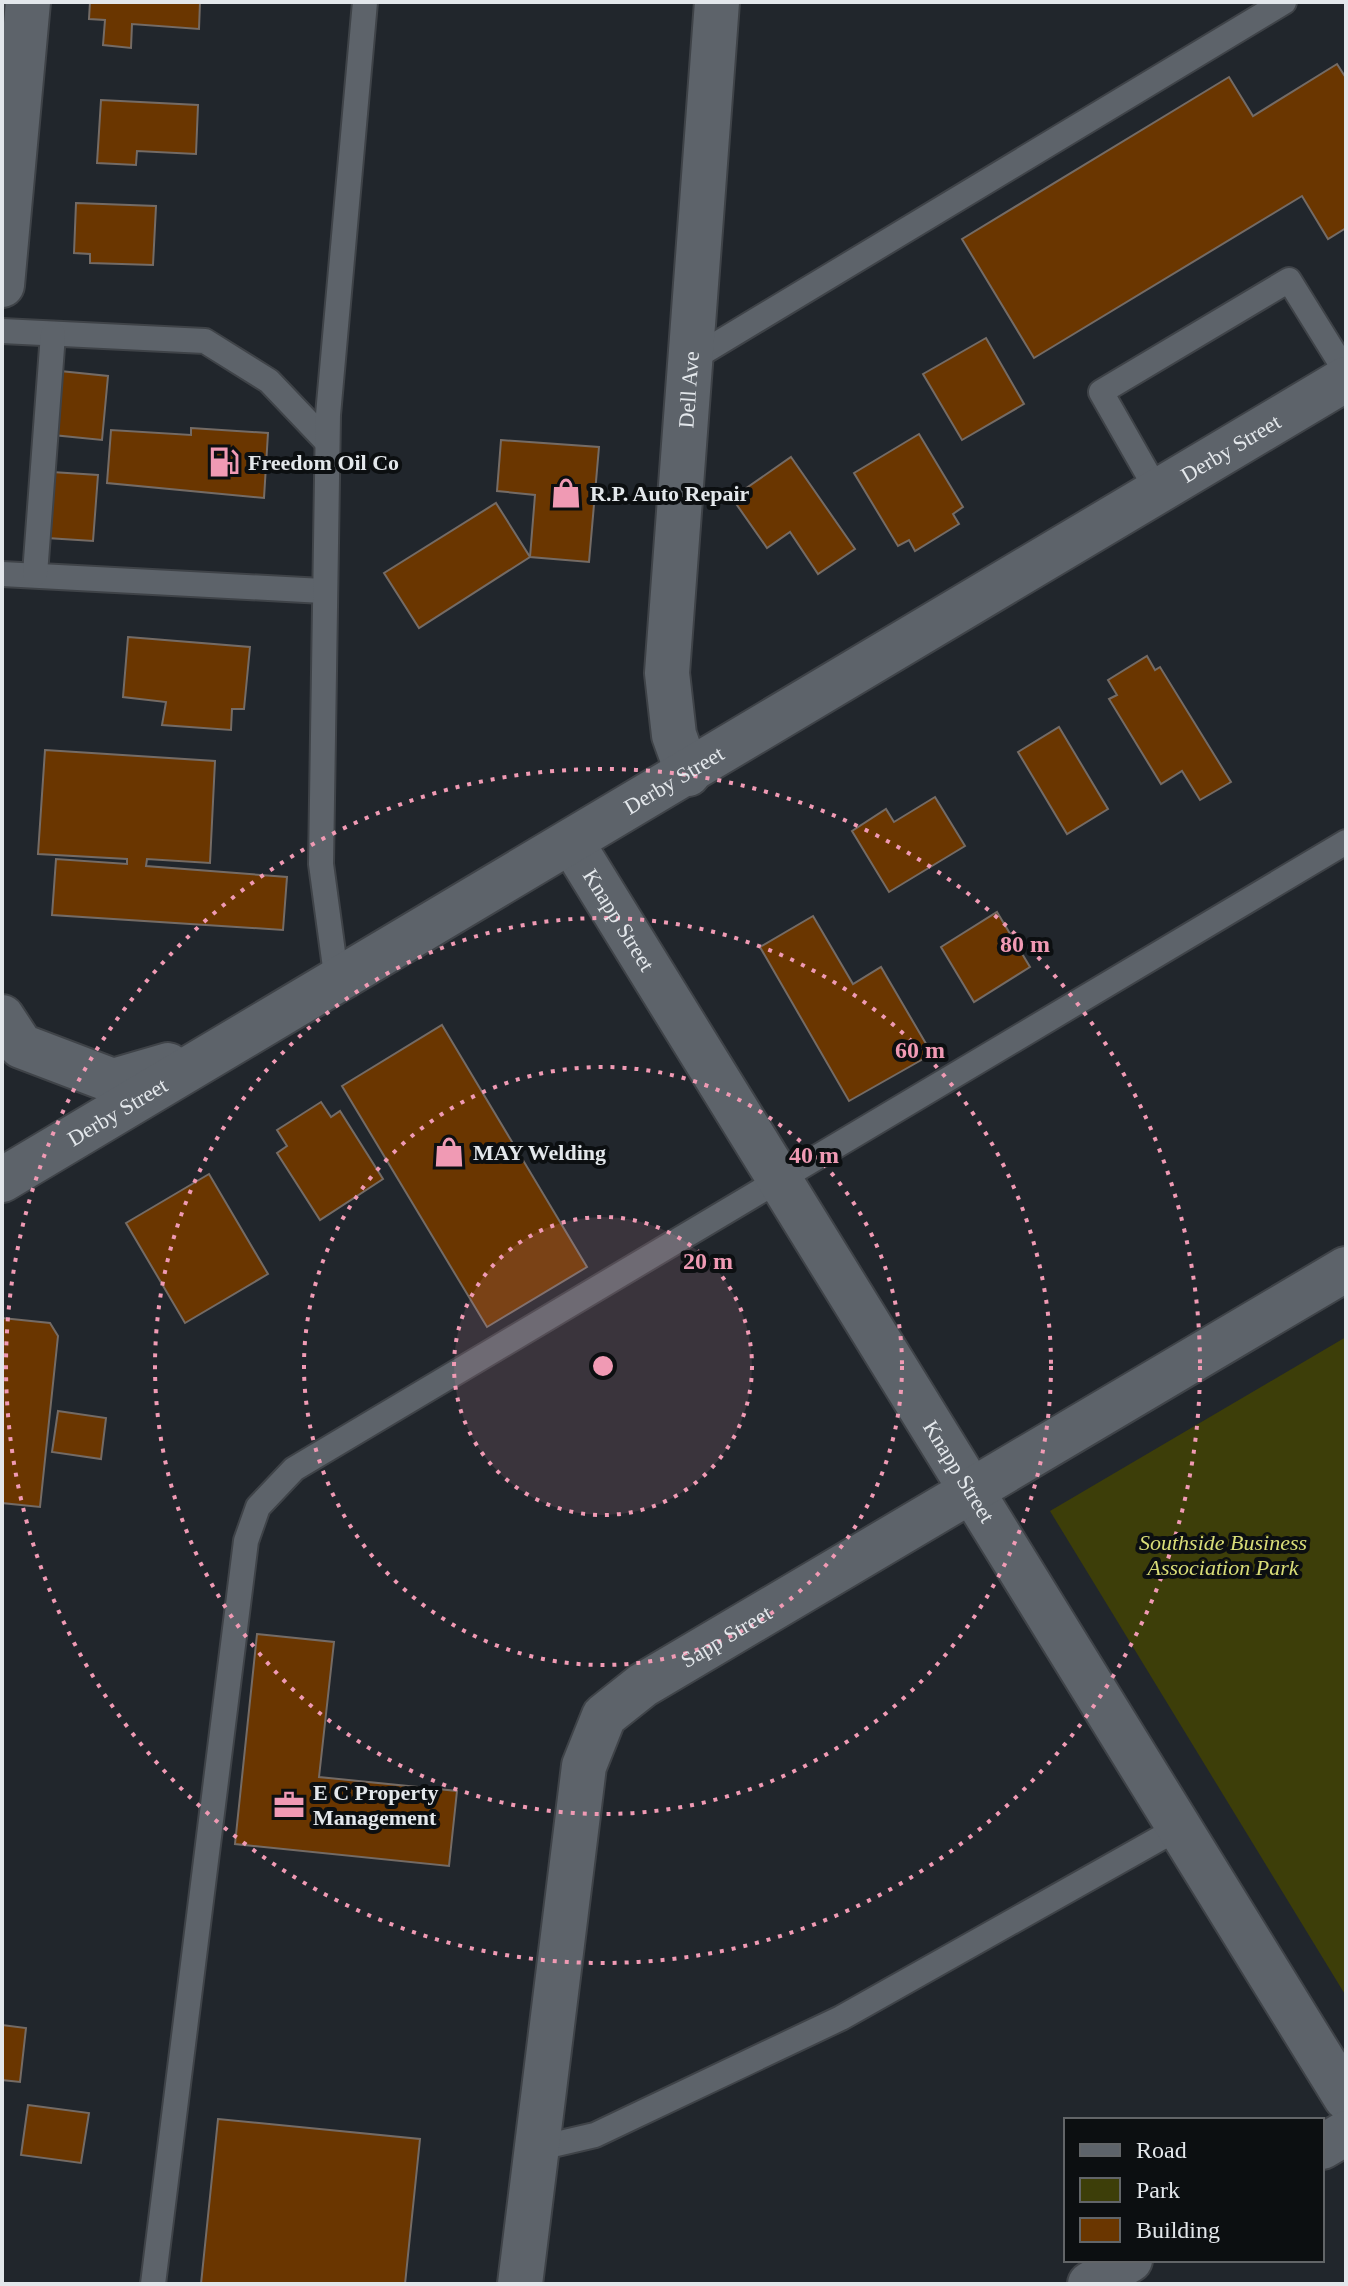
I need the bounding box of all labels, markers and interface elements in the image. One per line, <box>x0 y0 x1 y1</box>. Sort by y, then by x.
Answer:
street label: Dell Ave <box>673 350 703 429</box>
street label: Derby Street <box>1176 409 1285 487</box>
fuel station icon: Freedom Oil Co <box>207 445 241 479</box>
place label: Freedom Oil Co <box>248 450 399 475</box>
shop icon: R.P. Auto Repair <box>549 476 583 510</box>
place label: R.P. Auto Repair <box>590 481 750 506</box>
street label: Derby Street <box>619 740 728 819</box>
street label: Knapp Street <box>578 864 660 975</box>
text: 80 m <box>1000 931 1050 957</box>
text: 60 m <box>895 1037 945 1063</box>
street label: Derby Street <box>63 1072 172 1151</box>
shop icon: MAY Welding <box>432 1135 466 1169</box>
place label: MAY Welding <box>473 1140 606 1165</box>
text: 40 m <box>789 1142 839 1168</box>
text: 20 m <box>683 1248 733 1274</box>
centre of rings <box>589 1352 617 1380</box>
street label: Knapp Street <box>918 1415 1000 1527</box>
park label: Southside Business Association Park <box>1139 1530 1307 1580</box>
street label: Sapp Street <box>676 1599 776 1672</box>
place label: E C Property Management <box>313 1780 438 1830</box>
office icon: E C Property Management <box>272 1788 306 1822</box>
legend <box>1064 2118 1324 2262</box>
text: Road <box>1136 2137 1187 2163</box>
text: Park <box>1136 2177 1180 2203</box>
text: Building <box>1136 2217 1220 2243</box>

